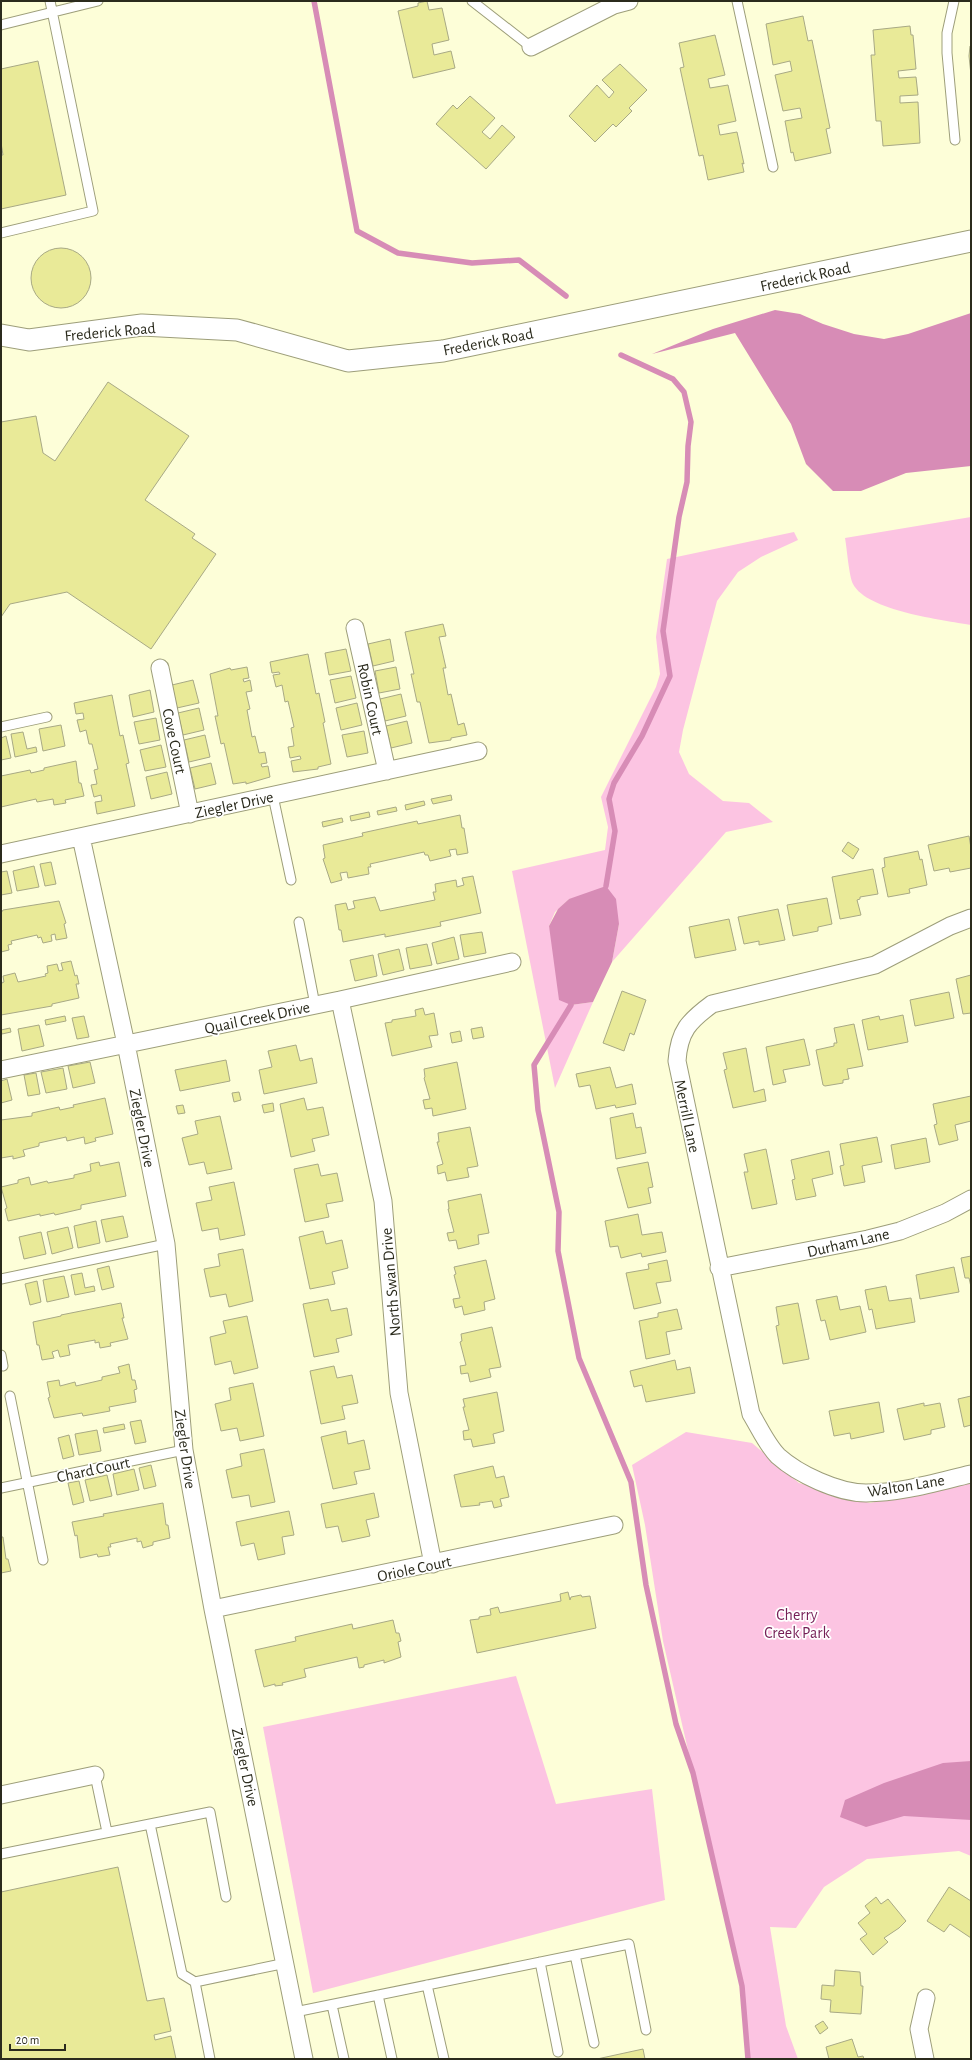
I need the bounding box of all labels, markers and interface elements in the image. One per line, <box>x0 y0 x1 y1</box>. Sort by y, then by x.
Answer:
street label: Frederick Road <box>759 260 852 294</box>
street label: Frederick Road <box>64 320 156 344</box>
street label: Frederick Road <box>442 325 535 359</box>
street label: Robin Court <box>355 662 385 737</box>
street label: Cove Court <box>159 707 189 775</box>
street label: Ziegler Drive <box>194 789 275 821</box>
street label: Quail Creek Drive <box>203 999 312 1038</box>
street label: Merrill Lane <box>672 1078 703 1154</box>
street label: Ziegler Drive <box>127 1088 157 1169</box>
street label: Durham Lane <box>805 1226 891 1260</box>
street label: North Swan Drive <box>378 1227 404 1337</box>
street label: Ziegler Drive <box>172 1409 198 1490</box>
street label: Chard Court <box>55 1454 131 1486</box>
street label: Walton Lane <box>867 1472 946 1500</box>
street label: Oriole Court <box>376 1553 453 1585</box>
park label: Cherry Creek Park <box>764 1607 830 1641</box>
street label: Ziegler Drive <box>229 1727 261 1808</box>
scale bar <box>10 2026 65 2052</box>
text: 20 m <box>16 2034 39 2046</box>

